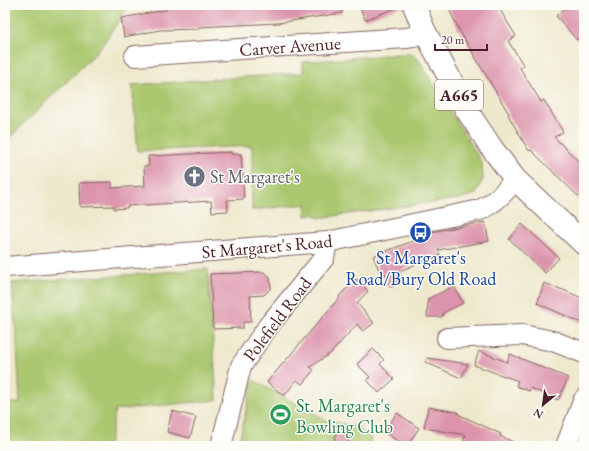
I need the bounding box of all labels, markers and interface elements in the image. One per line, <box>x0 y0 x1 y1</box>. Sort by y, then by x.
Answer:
scale bar <box>435 26 487 52</box>
street label: Carver Avenue <box>238 31 342 61</box>
text: 20 m <box>441 32 465 48</box>
road number: A665 <box>435 80 483 110</box>
church icon: St Margaret's <box>181 163 207 189</box>
place label: St Margaret's <box>210 165 300 188</box>
bus stop icon: St Margaret's Road/Bury Old Road <box>408 219 434 245</box>
street label: St Margaret's Road <box>201 229 334 263</box>
place label: St Margaret's Road/Bury Old Road <box>346 246 497 290</box>
street label: Polefield Road <box>238 271 317 366</box>
north arrow <box>523 385 563 425</box>
place label: St. Margaret's Bowling Club <box>296 394 393 438</box>
sports icon: St. Margaret's Bowling Club <box>268 402 294 428</box>
text: N <box>531 405 545 422</box>

